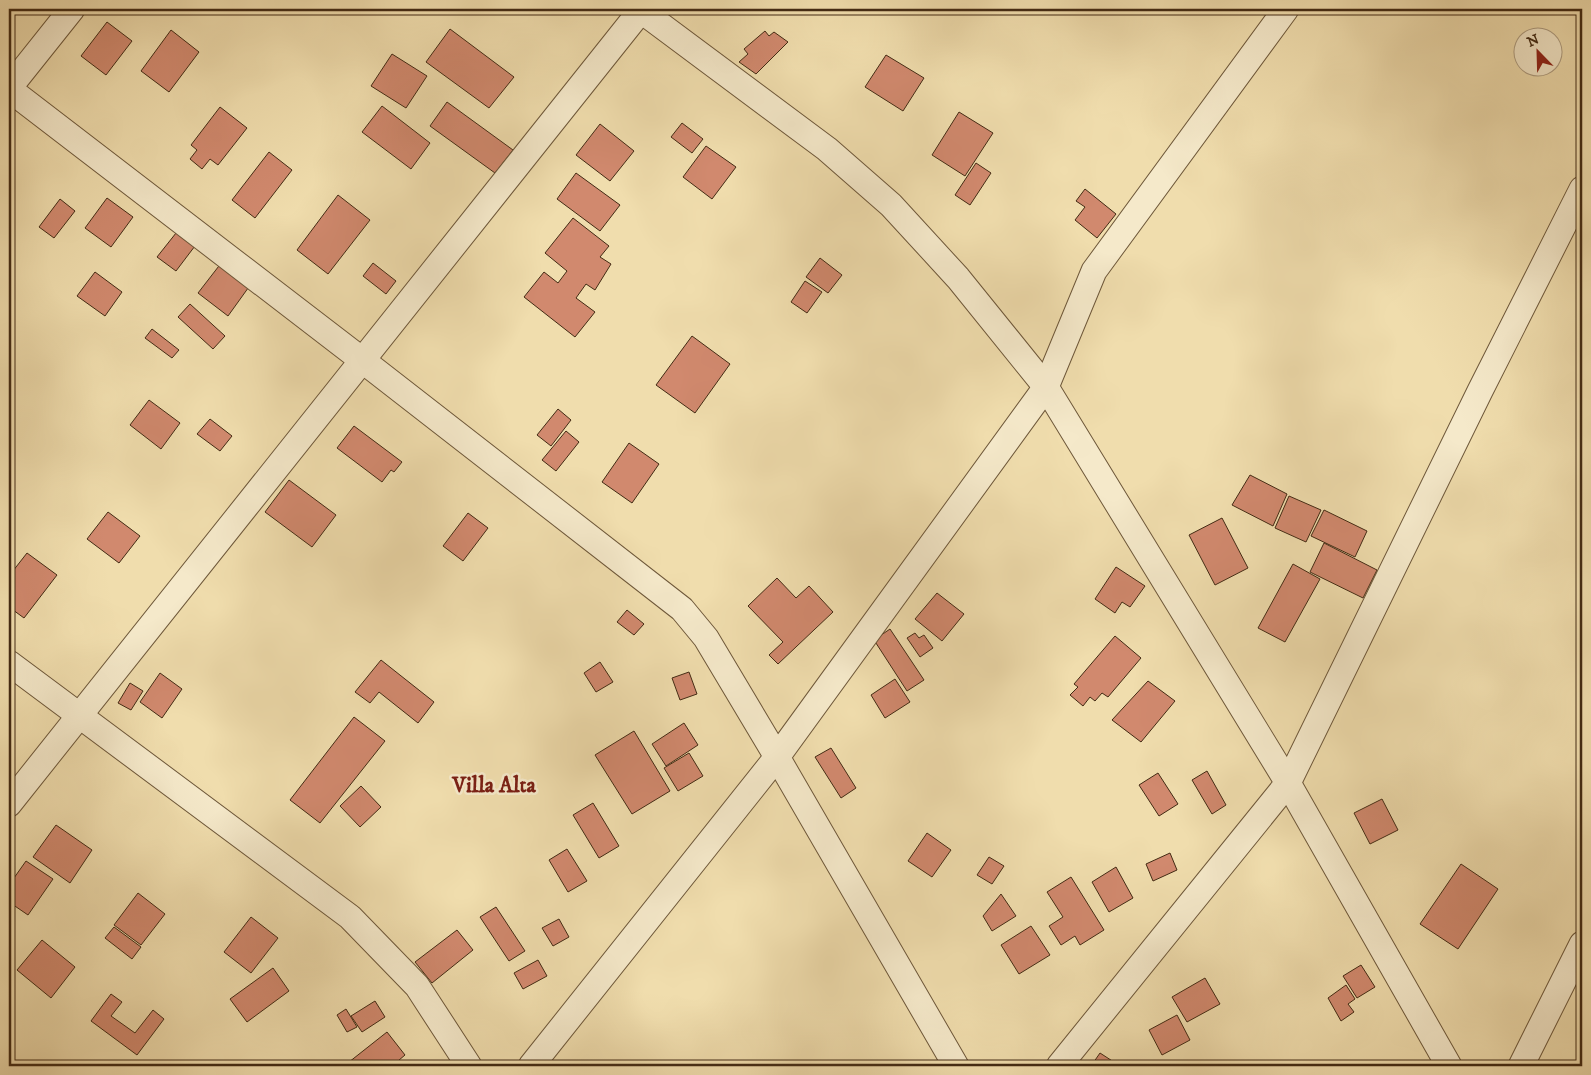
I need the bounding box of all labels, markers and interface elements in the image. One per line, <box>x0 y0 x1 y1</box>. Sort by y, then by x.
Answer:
north arrow <box>1514 28 1564 78</box>
text: N <box>1525 30 1543 51</box>
district label: Villa Alta <box>451 772 536 799</box>

